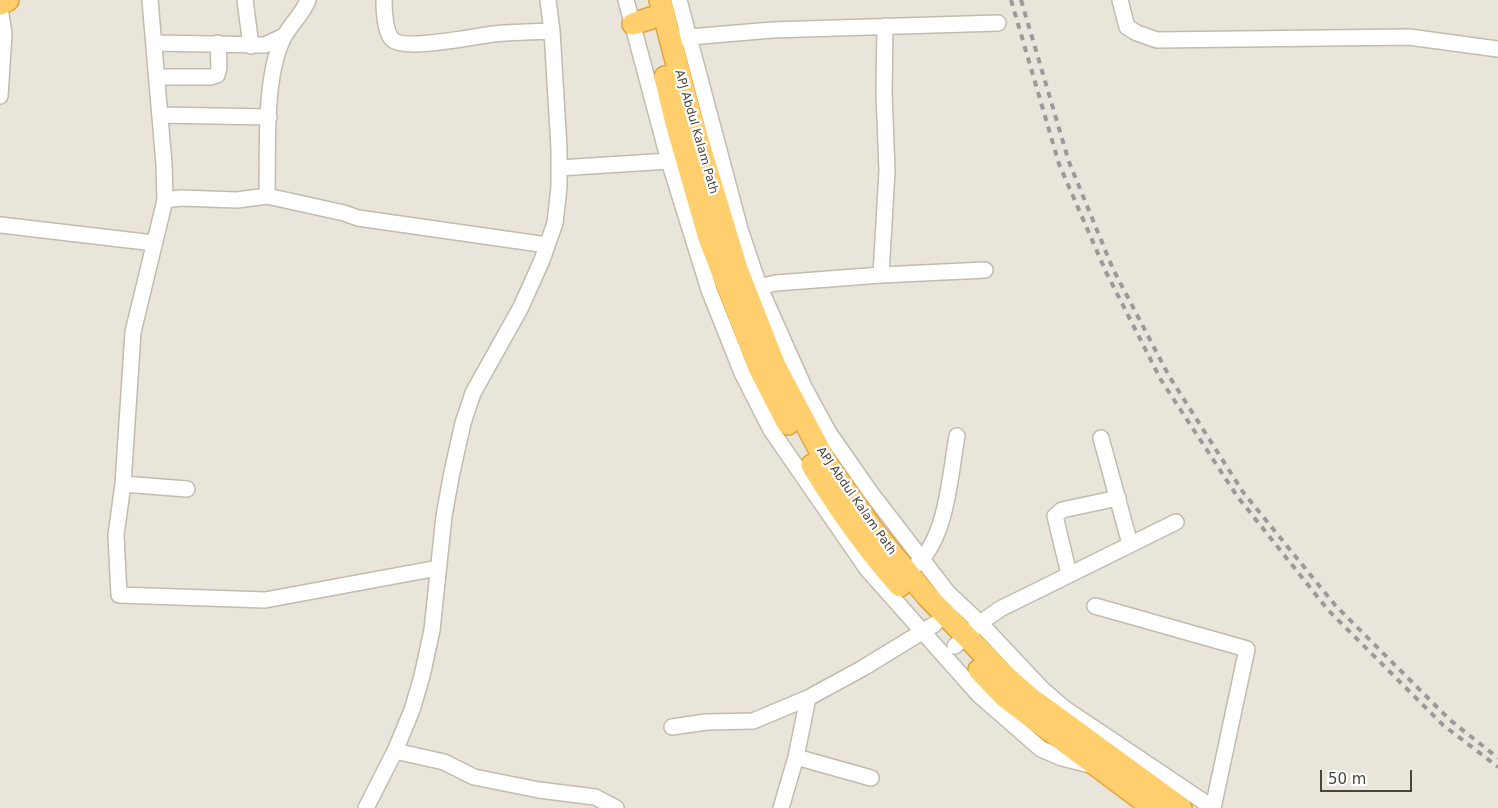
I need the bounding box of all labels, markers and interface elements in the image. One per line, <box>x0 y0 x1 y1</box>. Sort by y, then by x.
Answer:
street label: APJ Abdul Kalam Path <box>671 68 721 196</box>
street label: APJ Abdul Kalam Path <box>813 444 899 558</box>
scale bar <box>1323 760 1416 792</box>
text: 50 m <box>1328 770 1366 788</box>

